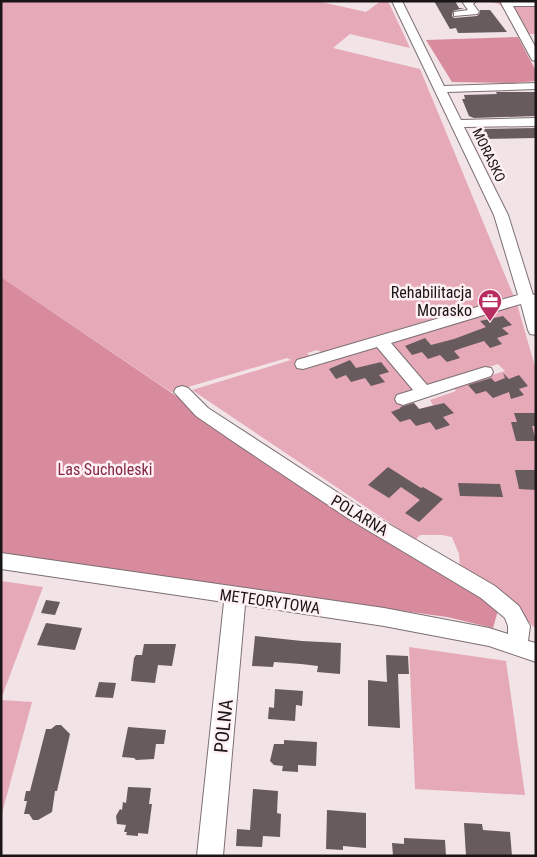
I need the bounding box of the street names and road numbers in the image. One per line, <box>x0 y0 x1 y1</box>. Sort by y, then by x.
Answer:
street label: MORASKO <box>469 126 509 184</box>
street label: POLARNA <box>328 491 392 540</box>
street label: METEORYTOWA <box>218 585 322 618</box>
street label: POLNA <box>209 698 238 754</box>

